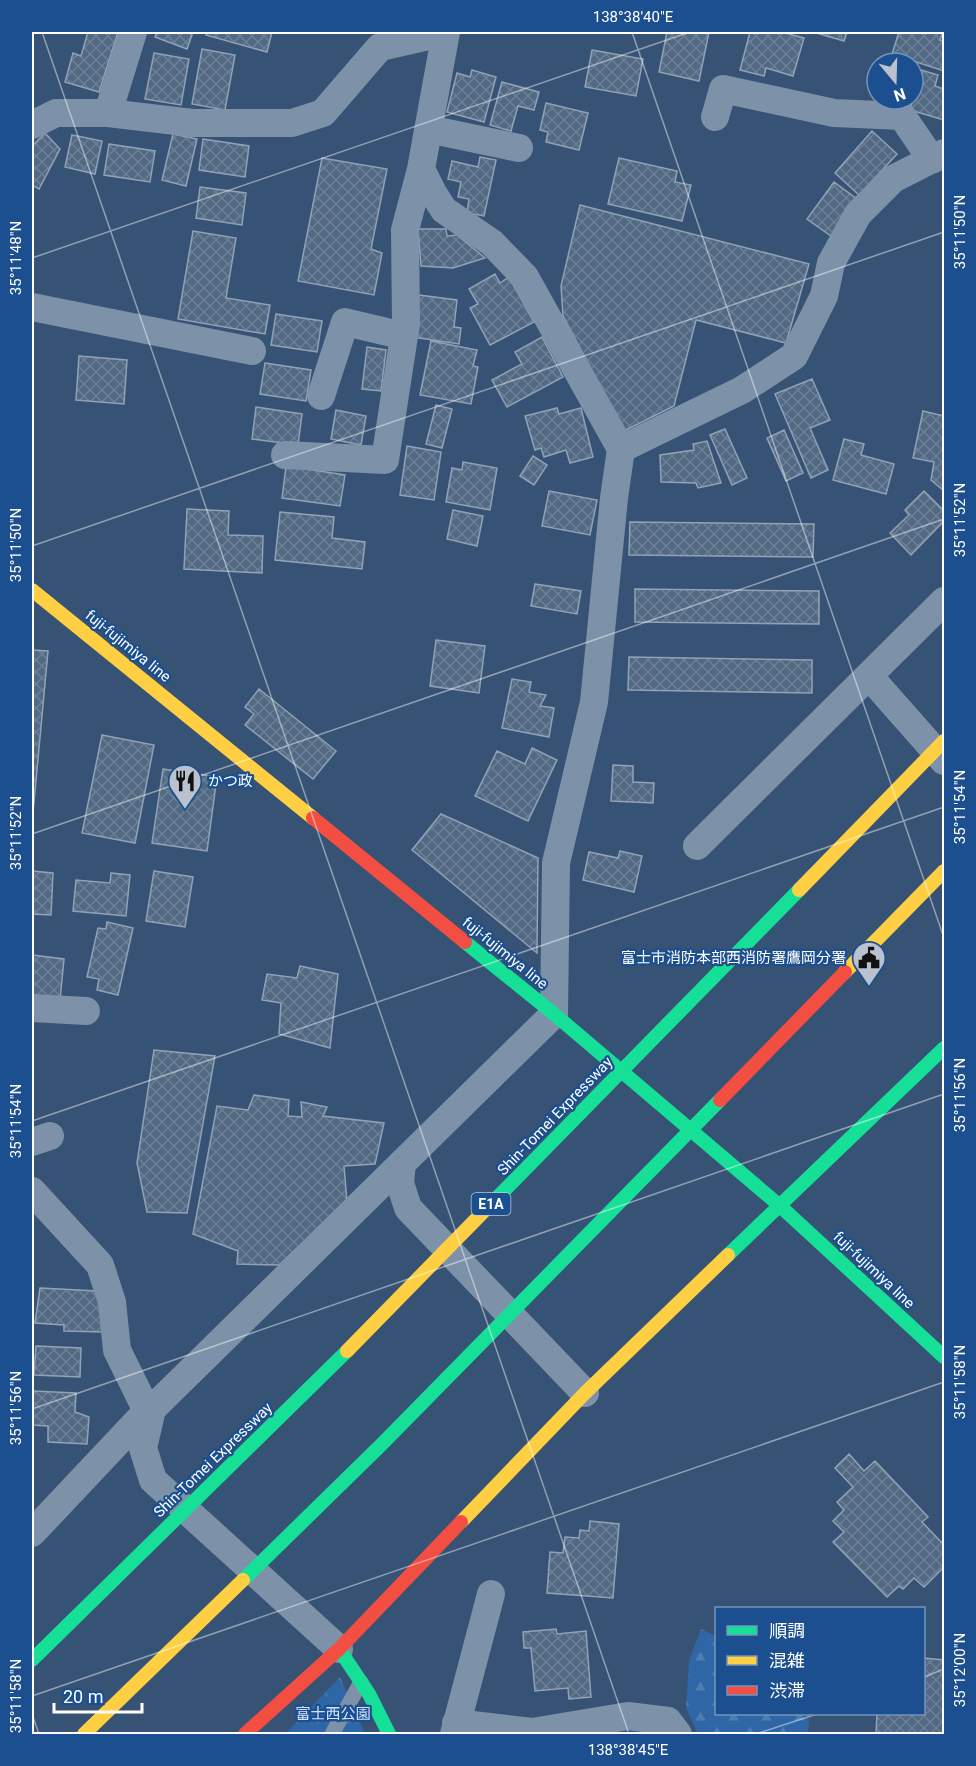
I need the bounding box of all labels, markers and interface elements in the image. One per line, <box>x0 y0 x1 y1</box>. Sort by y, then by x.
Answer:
text: 138°38'40"E <box>593 8 674 26</box>
north arrow <box>865 51 925 111</box>
text: N <box>891 84 908 106</box>
text: 35°11'50"N <box>951 195 969 269</box>
text: 35°11'48"N <box>7 221 25 295</box>
text: 35°11'52"N <box>951 483 969 557</box>
text: 35°11'50"N <box>7 508 25 582</box>
street label: fuji-fujimiya line <box>82 606 174 686</box>
restaurant icon: かつ政 <box>167 763 203 810</box>
text: 35°11'54"N <box>951 770 969 844</box>
place label: かつ政 <box>208 772 253 790</box>
text: 35°11'52"N <box>7 796 25 870</box>
street label: fuji-fujimiya line <box>459 913 551 993</box>
public building icon: 富士市消防本部西消防署鷹岡分署 <box>851 940 887 987</box>
place label: 富士市消防本部西消防署鷹岡分署 <box>621 949 846 967</box>
street label: Shin-Tomei Expressway <box>494 1053 616 1179</box>
text: 35°11'56"N <box>951 1058 969 1132</box>
text: 35°11'54"N <box>7 1084 25 1158</box>
road number: E1A <box>472 1193 510 1215</box>
street label: fuji-fujimiya line <box>830 1228 918 1312</box>
text: 35°11'58"N <box>951 1345 969 1419</box>
text: 35°11'56"N <box>7 1371 25 1445</box>
street label: Shin-Tomei Expressway <box>150 1399 276 1521</box>
legend <box>715 1607 925 1715</box>
text: 順調 <box>769 1620 805 1641</box>
text: 35°12'00"N <box>951 1633 969 1707</box>
text: 混雑 <box>769 1650 805 1671</box>
text: 35°11'58"N <box>7 1659 25 1733</box>
scale bar <box>54 1676 142 1714</box>
text: 渋滞 <box>769 1680 805 1701</box>
text: 20 m <box>63 1686 103 1707</box>
park label: 富士西公園 <box>295 1705 371 1723</box>
text: 138°38'45"E <box>588 1741 669 1759</box>

